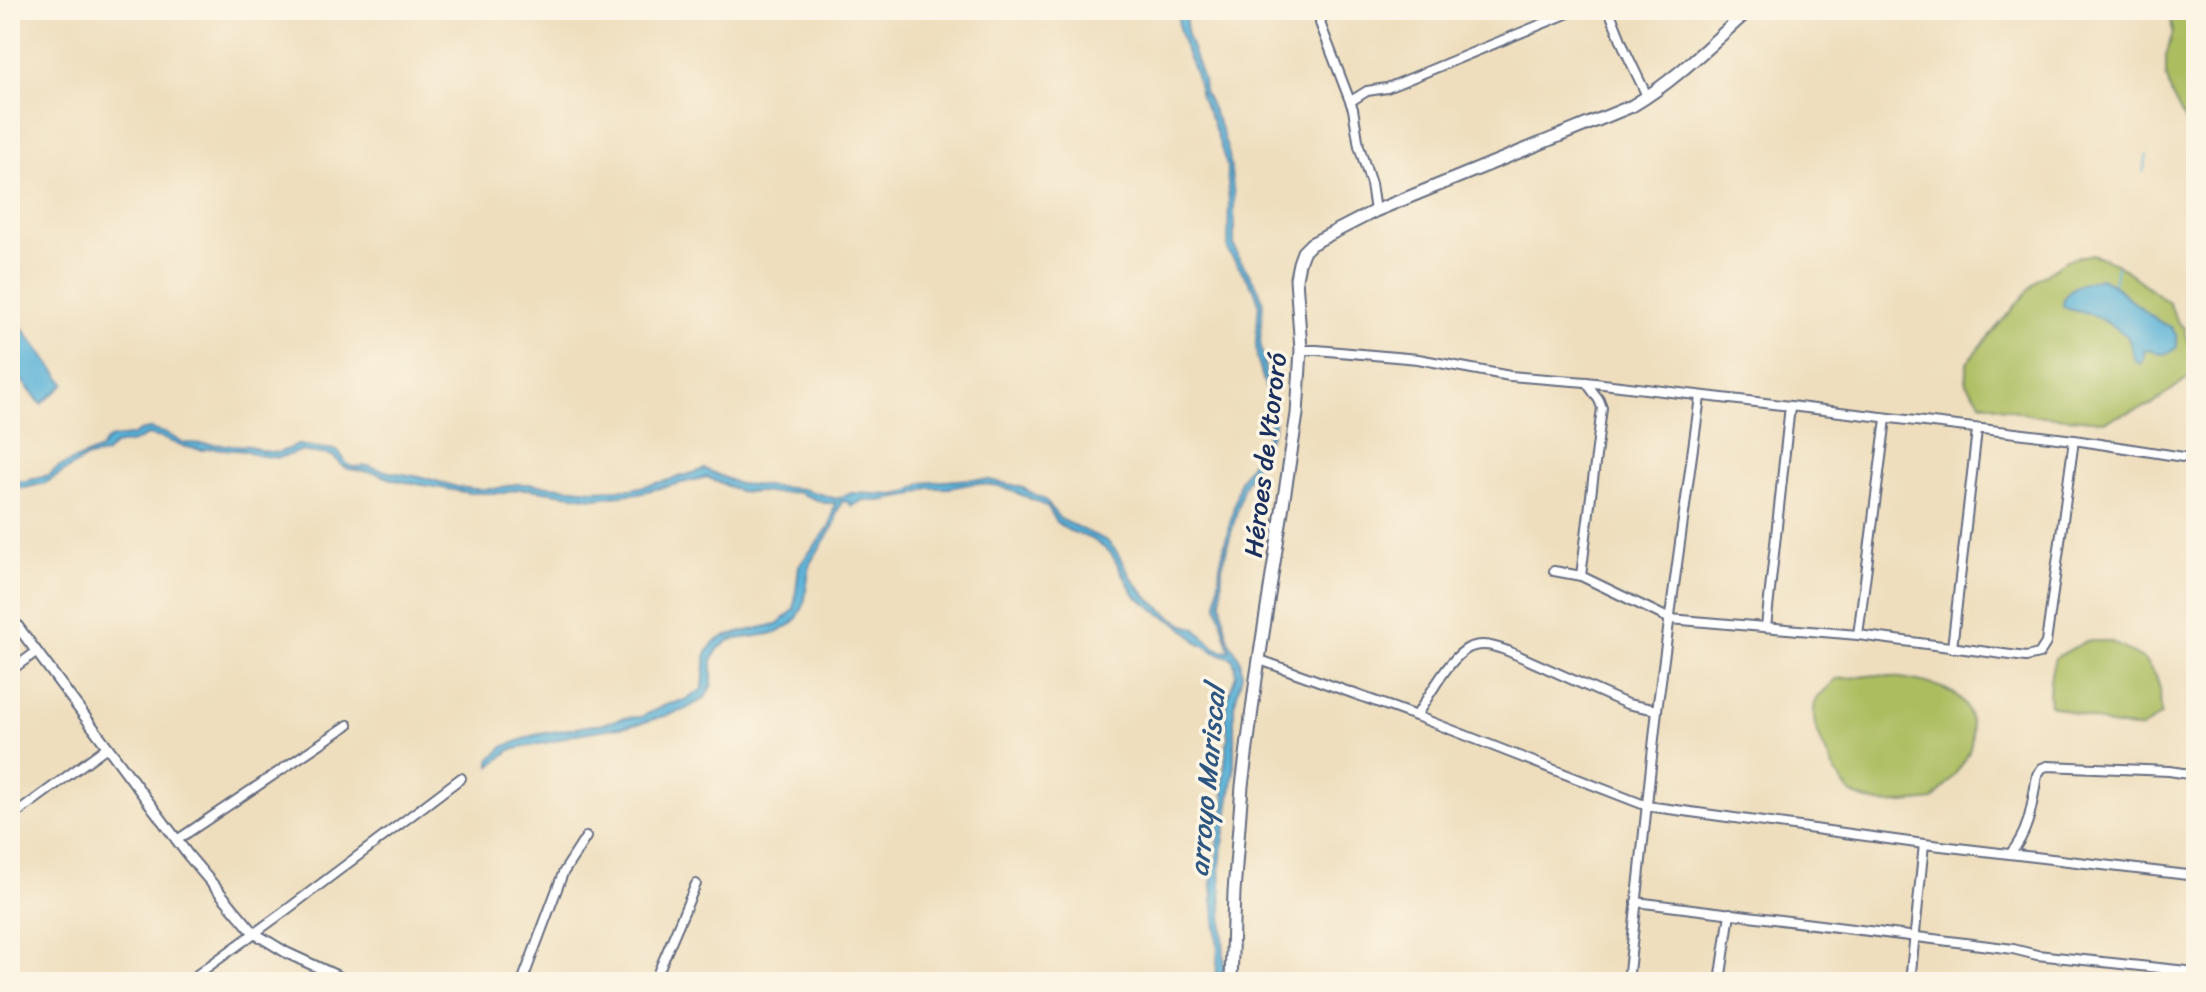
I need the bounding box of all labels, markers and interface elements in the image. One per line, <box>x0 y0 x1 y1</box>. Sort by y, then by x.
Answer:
street label: Héroes de Ytororó <box>1230 349 1300 560</box>
water label: arroyo Mariscal <box>1174 677 1240 879</box>

